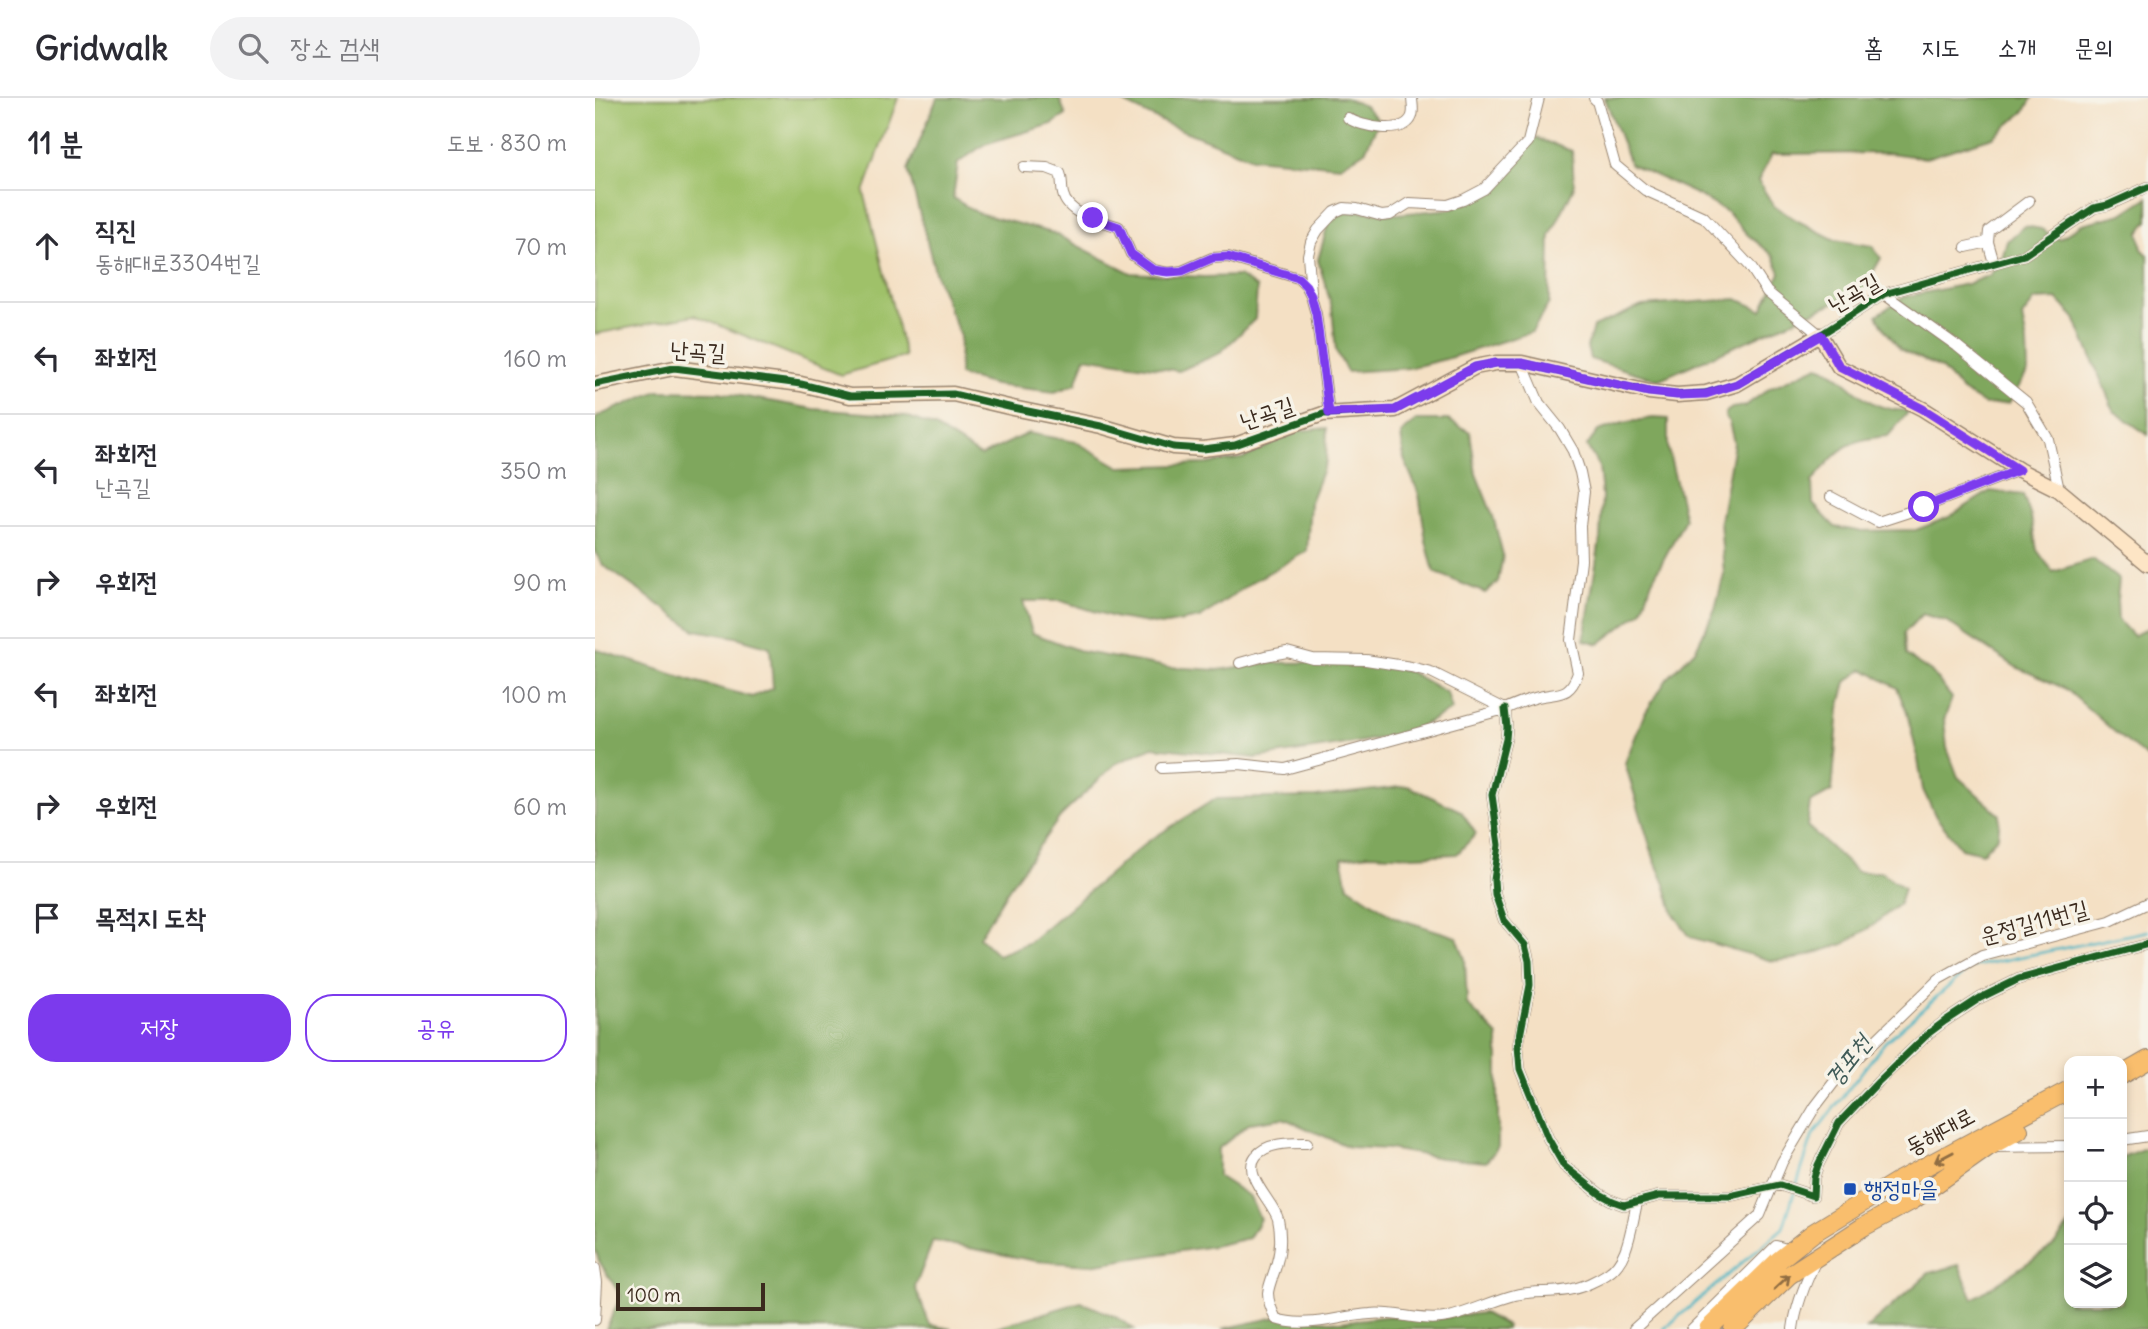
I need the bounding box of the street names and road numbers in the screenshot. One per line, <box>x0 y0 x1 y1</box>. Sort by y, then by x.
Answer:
street label: 난곡길 <box>1822 266 1885 319</box>
street label: 난곡길 <box>670 335 727 366</box>
street label: 난곡길 <box>1236 390 1298 435</box>
street label: 운정길11번길 <box>1977 893 2091 950</box>
street label: 동해대로 <box>1900 1100 1979 1161</box>

